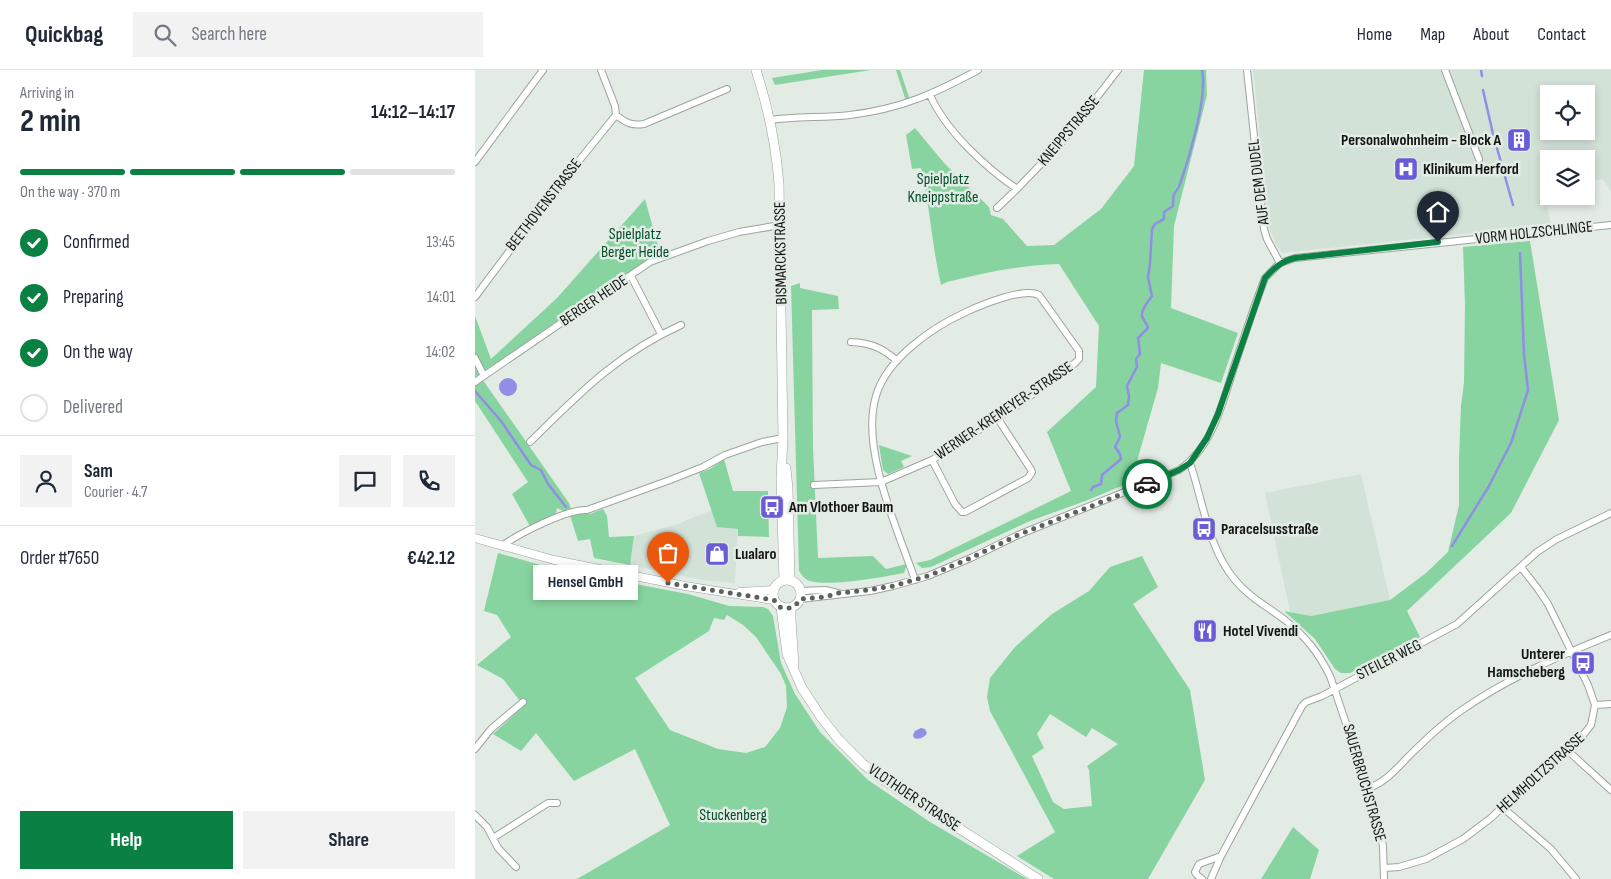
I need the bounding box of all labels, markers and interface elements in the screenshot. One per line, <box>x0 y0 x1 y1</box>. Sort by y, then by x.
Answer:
search box <box>133 12 483 57</box>
text: Quickbag <box>25 20 103 49</box>
icon: search <box>151 21 179 49</box>
text: Search here <box>191 23 267 46</box>
text: Home <box>1357 24 1392 45</box>
text: Map <box>1420 24 1445 45</box>
text: About <box>1473 24 1509 45</box>
text: Contact <box>1537 24 1586 45</box>
text: Arriving in <box>20 84 74 103</box>
map controls <box>1540 85 1595 205</box>
button: locate <box>1540 85 1595 140</box>
street label: KNEIPPSTRASSE <box>1034 92 1104 170</box>
text: 14:12–14:17 <box>371 101 455 124</box>
text: 2 min <box>20 102 81 141</box>
building icon: Personalwohnheim - Block A <box>1506 127 1532 153</box>
place label: Personalwohnheim - Block A <box>1341 131 1501 150</box>
street label: AUF DEM DUDEL <box>1244 138 1274 227</box>
button: layers <box>1540 150 1595 205</box>
street label: BEETHOVENSTRASSE <box>502 155 586 255</box>
hospital icon: Klinikum Herford <box>1393 156 1419 182</box>
place label: Klinikum Herford <box>1423 160 1519 179</box>
park label: Spielplatz Kneippstraße <box>908 170 978 207</box>
text: On the way · 370 m <box>20 183 120 202</box>
pin <box>1417 191 1459 242</box>
icon: home <box>1424 198 1452 226</box>
street label: BISMARCKSTRASSE <box>771 201 791 305</box>
street label: VORM HOLZSCHLINGE <box>1474 217 1594 249</box>
park label: Spielplatz Berger Heide <box>601 225 669 262</box>
icon: check <box>20 229 48 257</box>
text: Confirmed <box>63 231 130 254</box>
text: 13:45 <box>427 233 455 252</box>
street label: BERGER HEIDE <box>556 271 632 331</box>
icon: check <box>20 284 48 312</box>
text: Preparing <box>63 286 124 309</box>
text: 14:01 <box>427 288 455 307</box>
icon: check <box>20 339 48 367</box>
text: On the way <box>63 341 133 364</box>
text: 14:02 <box>426 343 455 362</box>
street label: WERNER-KREMEYER-STRASSE <box>931 358 1077 464</box>
text: Delivered <box>63 396 123 419</box>
button: person <box>20 455 72 507</box>
button: chat <box>339 455 391 507</box>
button: phone <box>403 455 455 507</box>
courier <box>1122 459 1172 509</box>
text: Sam <box>84 460 113 483</box>
icon: car <box>1133 470 1161 498</box>
text: Courier · 4.7 <box>84 483 147 502</box>
bus stop icon: Am Vlothoer Baum <box>759 494 785 520</box>
place label: Am Vlothoer Baum <box>788 498 893 517</box>
bus stop icon: Paracelsusstraße <box>1191 516 1217 542</box>
place label: Paracelsusstraße <box>1221 520 1319 539</box>
pin <box>647 532 689 583</box>
icon: bag <box>654 539 682 567</box>
shop icon: Lualaro <box>704 541 730 567</box>
place label: Lualaro <box>735 545 776 564</box>
text: Order #7650 <box>20 547 99 570</box>
text: €42.12 <box>407 547 455 570</box>
callout: Hensel GmbH <box>533 566 638 600</box>
text: Hensel GmbH <box>548 573 623 592</box>
restaurant icon: Hotel Vivendi <box>1192 618 1218 644</box>
place label: Hotel Vivendi <box>1223 622 1298 641</box>
street label: STEILER WEG <box>1353 636 1425 684</box>
place label: Unterer Hamscheberg <box>1487 645 1565 682</box>
bus stop icon: Unterer Hamscheberg <box>1570 650 1596 676</box>
street label: SAUERBRUCHSTRASSE <box>1338 722 1390 844</box>
street label: HELMHOLTZSTRASSE <box>1493 729 1589 817</box>
street label: VLOTHOER STRASSE <box>864 760 964 836</box>
park label: Stuckenberg <box>699 806 767 825</box>
button: Help <box>20 811 233 869</box>
button: Share <box>243 811 455 869</box>

